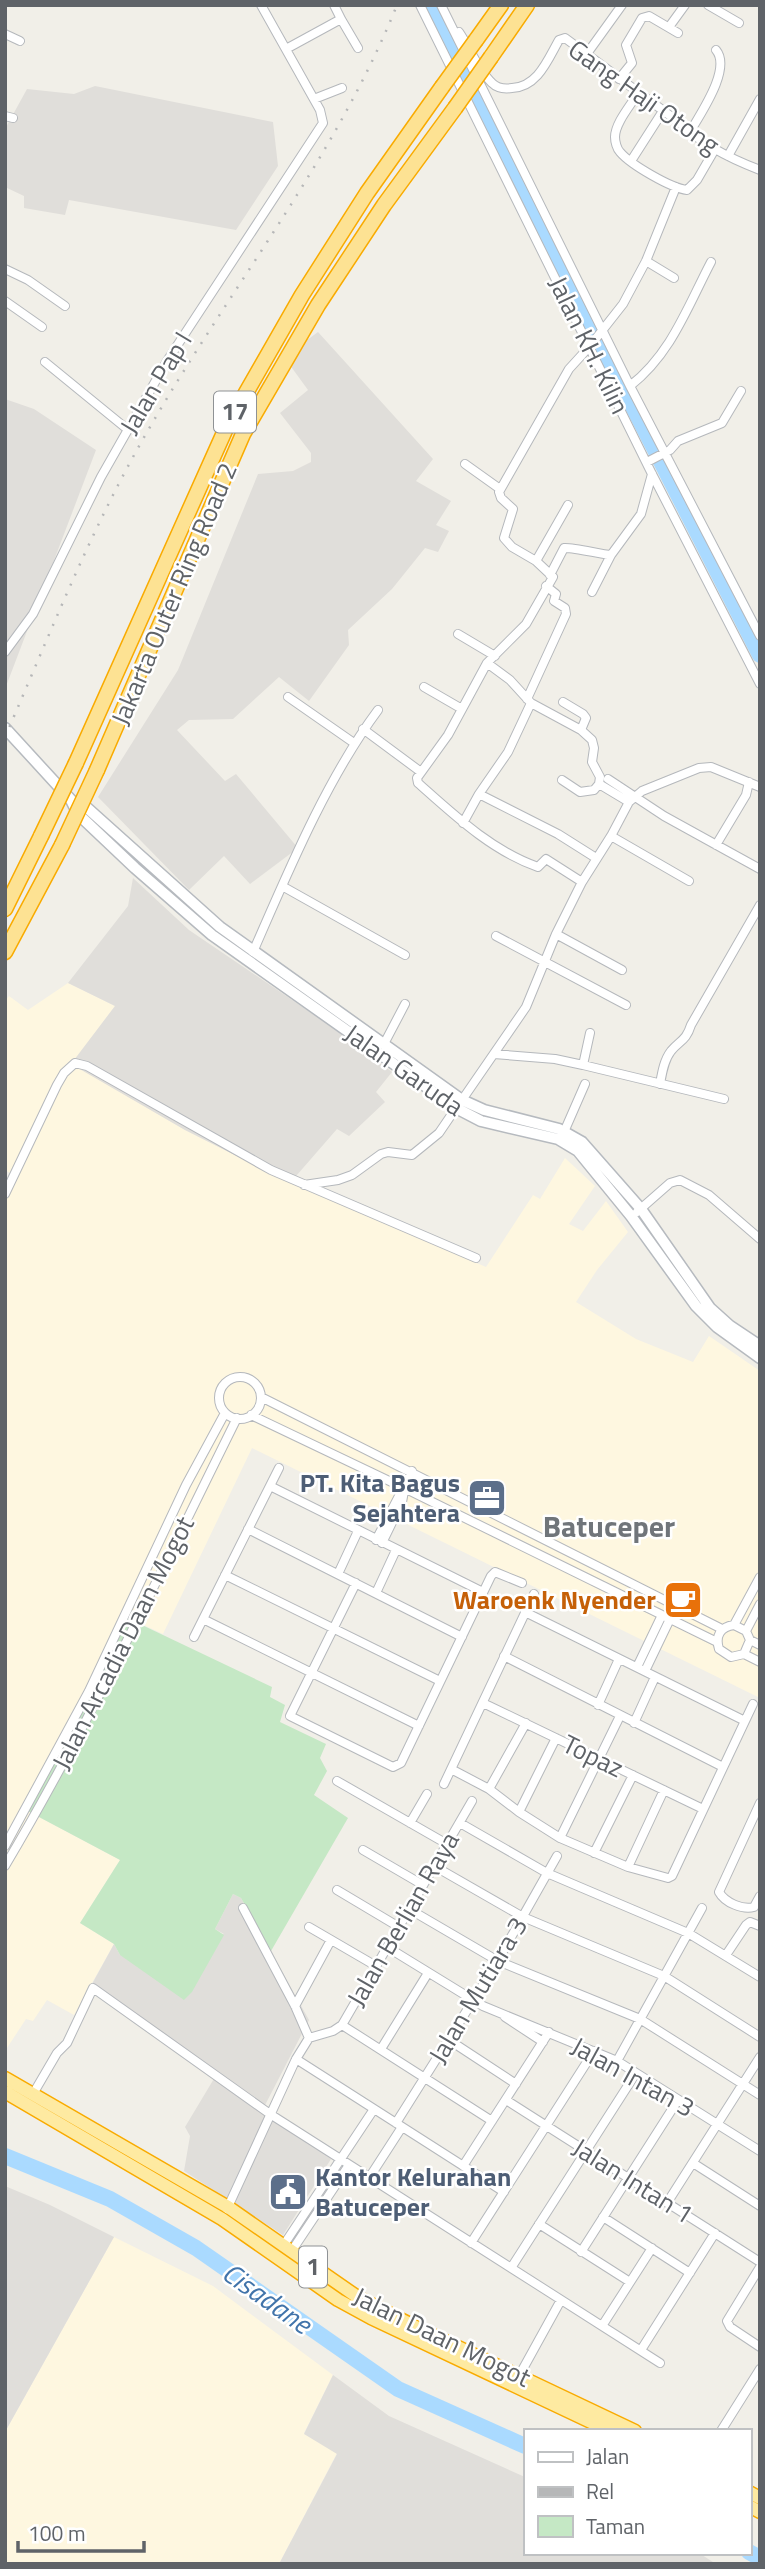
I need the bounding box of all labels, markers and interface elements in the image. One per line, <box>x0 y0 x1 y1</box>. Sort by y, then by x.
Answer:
street label: Gang Haji Otong <box>561 30 728 163</box>
street label: Jalan KH. Kilin <box>539 269 640 420</box>
street label: Jalan Pap I <box>110 324 201 441</box>
road number: 17 <box>214 391 256 432</box>
street label: Jakarta Outer Ring Road 2 <box>100 456 247 731</box>
street label: Jalan Garuda <box>337 1014 472 1125</box>
place label: PT. Kita Bagus Sejahtera <box>300 1463 460 1532</box>
office icon: PT. Kita Bagus Sejahtera <box>466 1477 508 1519</box>
district label: Batuceper <box>543 1503 675 1549</box>
street label: Jalan Arcadia Daan Mogot <box>42 1509 204 1776</box>
cafe icon: Waroenk Nyender <box>662 1579 704 1621</box>
place label: Waroenk Nyender <box>453 1580 656 1619</box>
street label: Topaz <box>556 1724 630 1787</box>
street label: Jalan Berlian Raya <box>337 1824 468 2013</box>
street label: Jalan Mutiara 3 <box>418 1909 537 2071</box>
street label: Jalan Intan 3 <box>564 2027 702 2127</box>
street label: Jalan Intan 1 <box>565 2128 701 2233</box>
place label: Kantor Kelurahan Batuceper <box>315 2157 511 2226</box>
public building icon: Kantor Kelurahan Batuceper <box>267 2171 309 2213</box>
road number: 1 <box>299 2246 327 2288</box>
water label: Cisadane <box>214 2251 323 2345</box>
street label: Jalan Daan Mogot <box>347 2277 538 2396</box>
legend <box>524 2429 751 2555</box>
text: Jalan <box>586 2440 629 2472</box>
text: Rel <box>586 2475 614 2507</box>
scale bar <box>18 2510 144 2554</box>
text: Taman <box>586 2510 645 2542</box>
text: 100 m <box>28 2517 85 2549</box>

